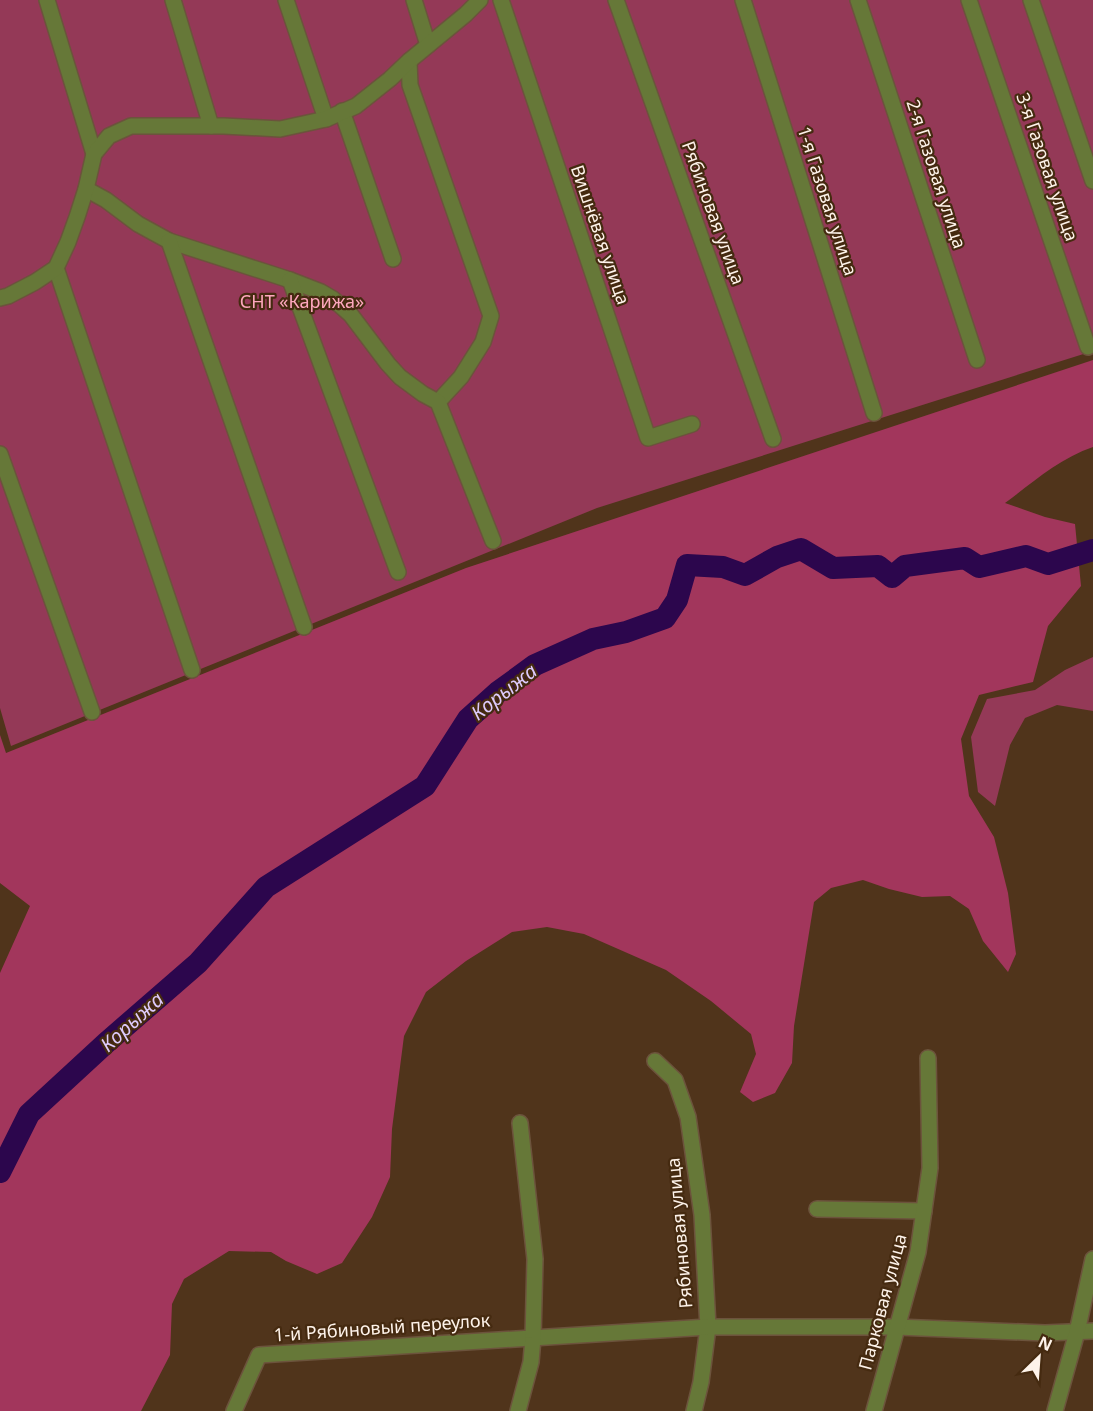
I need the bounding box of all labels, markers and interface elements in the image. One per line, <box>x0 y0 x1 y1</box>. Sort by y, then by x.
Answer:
street label: 3-я Газовая улица <box>1011 89 1085 244</box>
street label: 2-я Газовая улица <box>902 96 972 251</box>
street label: 1-я Газовая улица <box>793 123 863 278</box>
street label: Рябиновая улица <box>677 138 751 288</box>
street label: Вишнёвая улица <box>566 162 636 308</box>
park label: СНТ «Карижа» <box>240 289 364 313</box>
water label: Корыжа <box>465 657 542 726</box>
water label: Корыжа <box>94 986 169 1057</box>
street label: Рябиновая улица <box>660 1157 698 1309</box>
street label: Парковая улица <box>852 1231 912 1373</box>
street label: 1-й Рябиновый переулок <box>273 1307 491 1347</box>
north arrow <box>1009 1327 1069 1387</box>
text: N <box>1035 1331 1056 1356</box>

